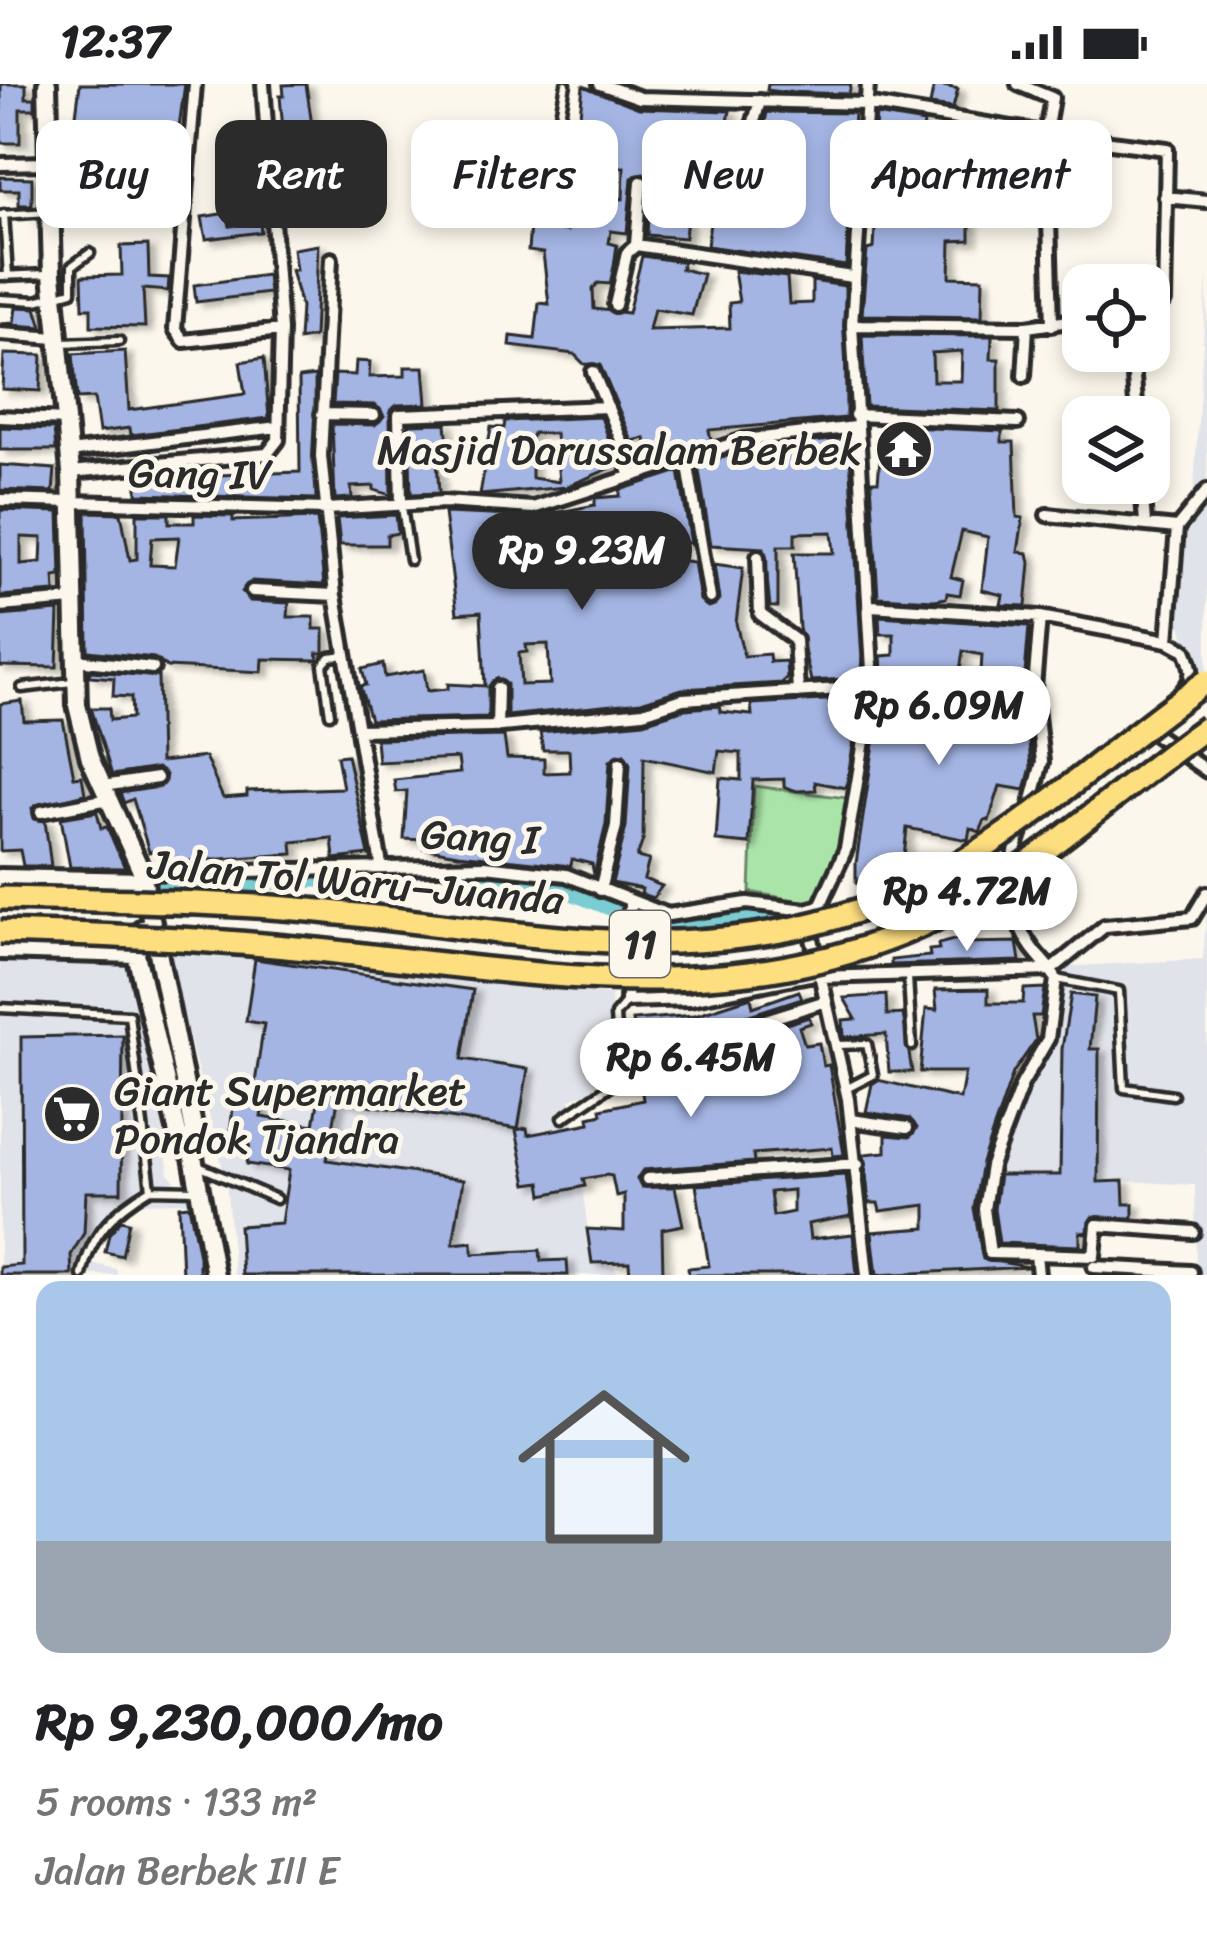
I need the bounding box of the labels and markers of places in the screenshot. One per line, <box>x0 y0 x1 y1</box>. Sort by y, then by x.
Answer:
place label: Masjid Darussalam Berbek <box>377 413 862 487</box>
temple icon: Masjid Darussalam Berbek <box>873 418 935 480</box>
pin: Rp 9.23M <box>458 511 706 613</box>
pin: Rp 6.09M <box>815 666 1063 768</box>
pin: Rp 4.72M <box>843 852 1091 954</box>
pin: Rp 6.45M <box>567 1018 815 1120</box>
place label: Giant Supermarket Pondok Tjandra <box>114 1054 466 1176</box>
supermarket icon: Giant Supermarket Pondok Tjandra <box>41 1083 103 1145</box>

